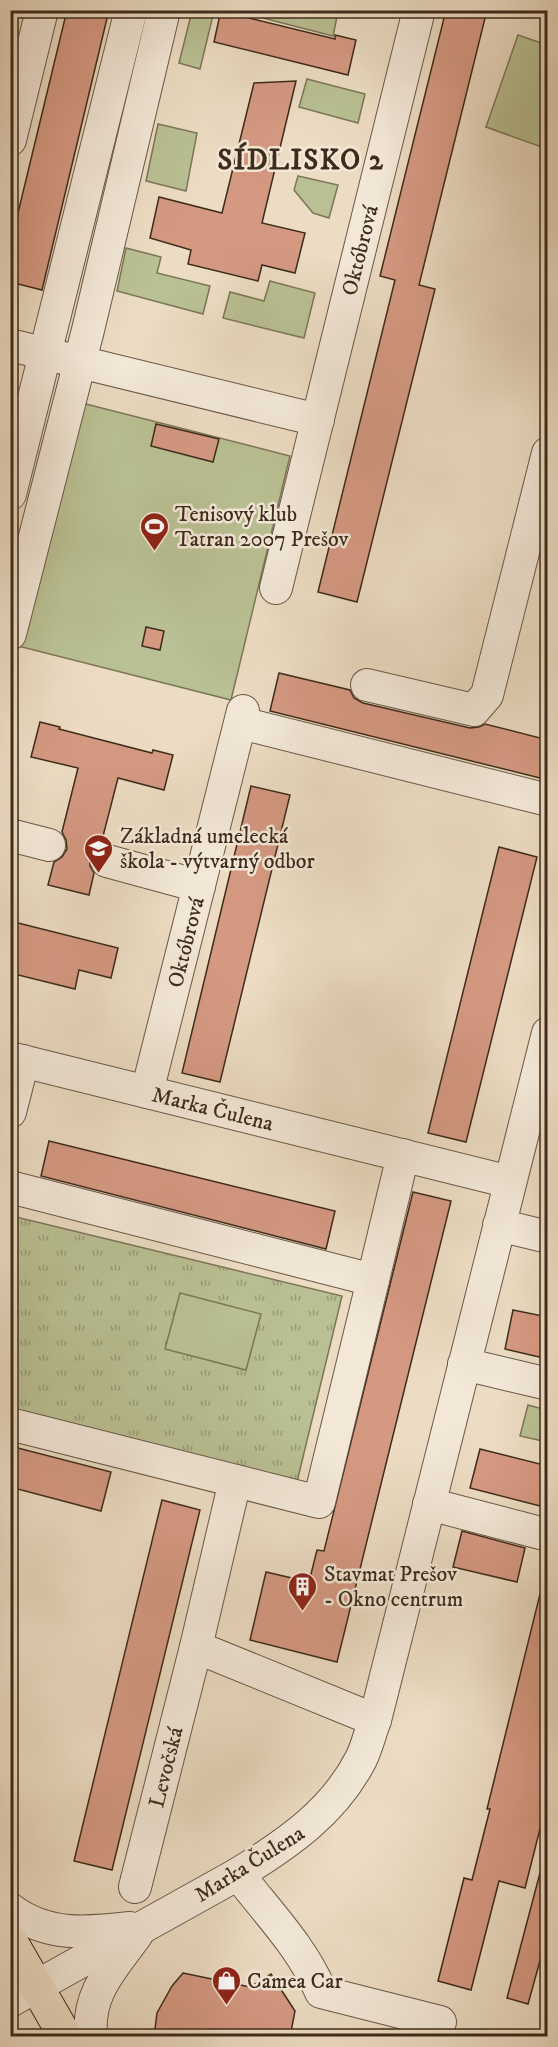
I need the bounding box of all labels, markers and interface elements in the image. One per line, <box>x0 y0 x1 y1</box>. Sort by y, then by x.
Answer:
district label: SÍDLISKO 2 <box>218 142 384 178</box>
street label: Októbrová <box>336 202 385 298</box>
place label: Tenisový klub Tatran 2007 Prešov <box>175 501 349 553</box>
sports icon: Tenisový klub Tatran 2007 Prešov <box>138 510 170 552</box>
place label: Základná umelecká škola - výtvarný odbor <box>120 823 315 875</box>
school or university icon: Základná umelecká škola - výtvarný odbor <box>83 832 115 874</box>
street label: Októbrová <box>162 894 211 990</box>
street label: Marka Čulena <box>149 1080 277 1138</box>
place label: Stavmat Prešov - Okno centrum <box>324 1561 463 1613</box>
building icon: Stavmat Prešov - Okno centrum <box>287 1570 319 1612</box>
street label: Levočská <box>143 1724 190 1811</box>
street label: Marka Čulena <box>189 1819 310 1909</box>
shop icon: Camea Car <box>210 1964 242 2006</box>
place label: Camea Car <box>247 1968 344 1995</box>

